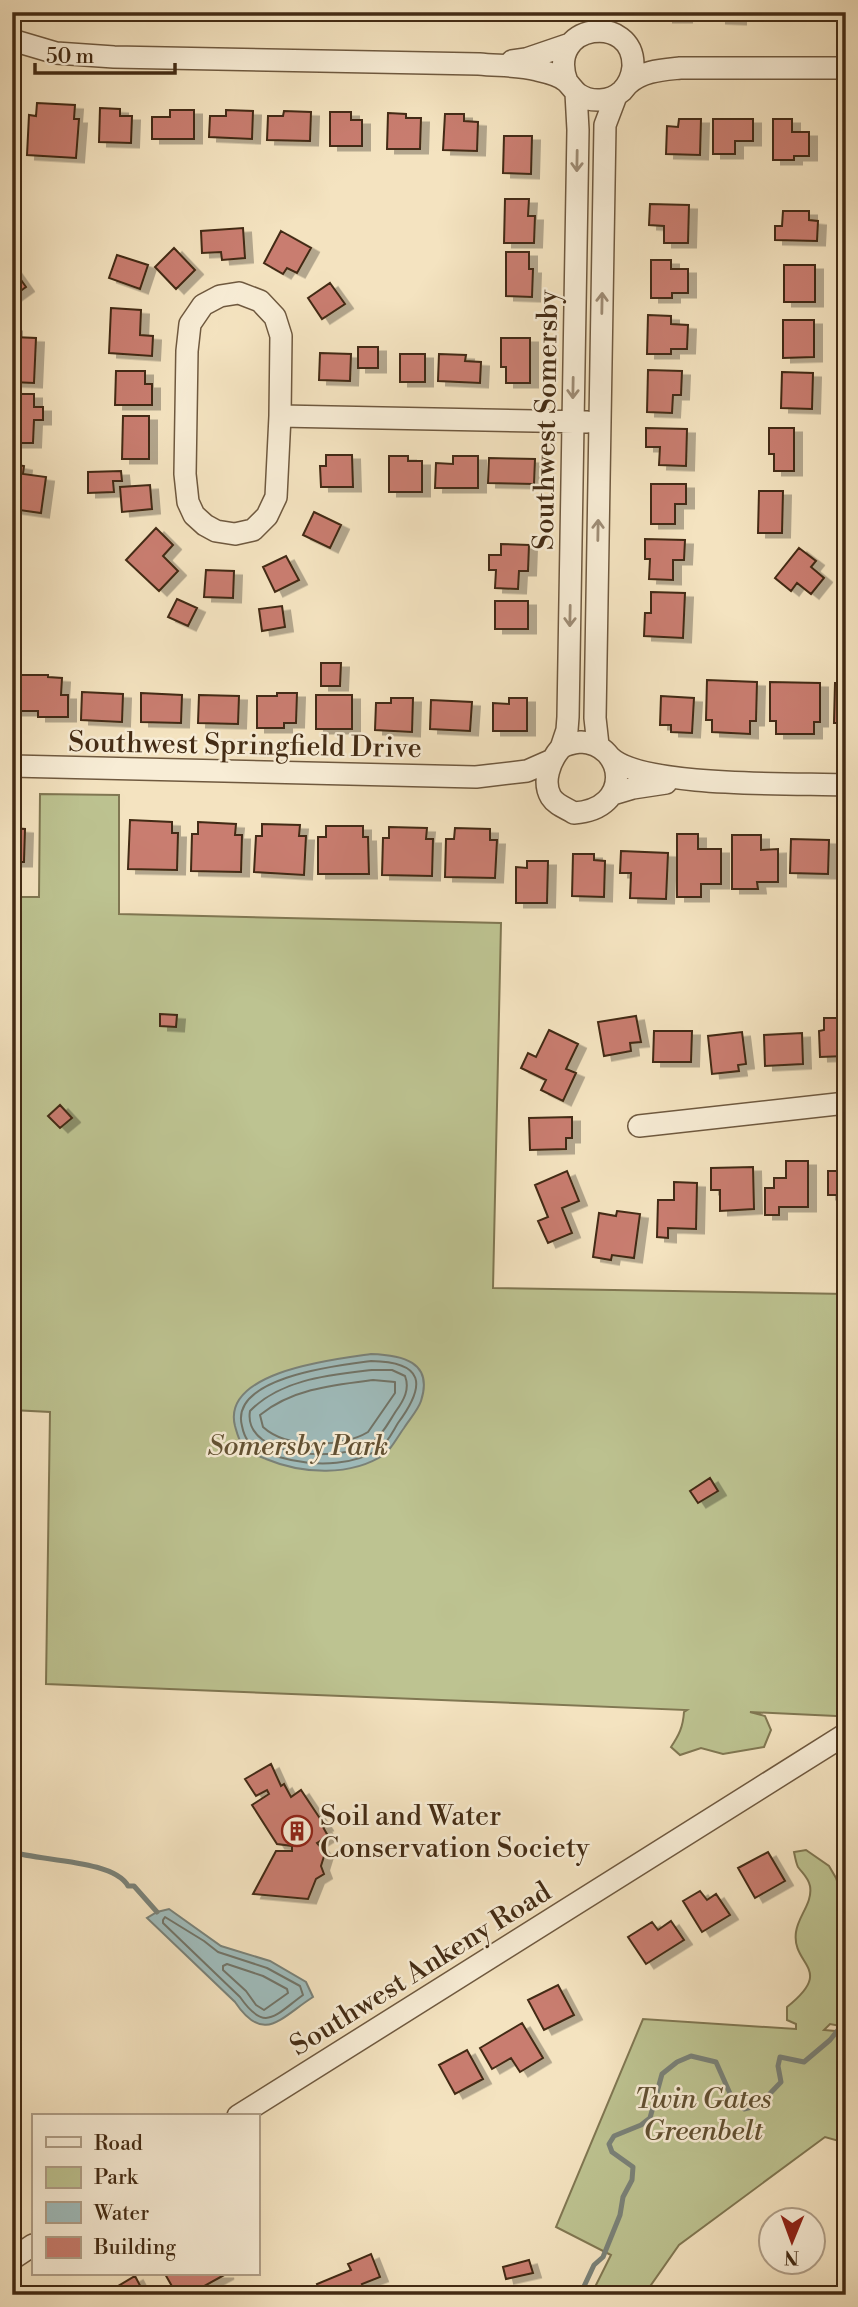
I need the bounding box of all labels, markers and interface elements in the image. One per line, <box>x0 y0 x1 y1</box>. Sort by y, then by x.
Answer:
scale bar <box>35 32 175 76</box>
text: 50 m <box>46 44 94 70</box>
one-way arrow <box>570 149 584 172</box>
street label: Southwest Somersby <box>527 289 566 550</box>
one-way arrow <box>595 292 609 315</box>
one-way arrow <box>567 377 580 400</box>
one-way arrow <box>591 519 605 542</box>
one-way arrow <box>563 604 577 627</box>
street label: Southwest Springfield Drive <box>68 725 422 766</box>
park label: Somersby Park <box>207 1429 389 1464</box>
place label: Soil and Water Conservation Society <box>320 1799 590 1866</box>
building icon: Soil and Water Conservation Society <box>280 1814 314 1848</box>
street label: Southwest Ankeny Road <box>284 1875 558 2064</box>
park label: Twin Gates Greenbelt <box>634 2082 772 2149</box>
legend <box>32 2114 259 2276</box>
text: Road <box>94 2131 143 2157</box>
text: Park <box>94 2165 139 2191</box>
text: Water <box>93 2201 149 2227</box>
north arrow <box>756 2206 826 2276</box>
text: Building <box>93 2235 176 2261</box>
text: N <box>784 2245 799 2269</box>

